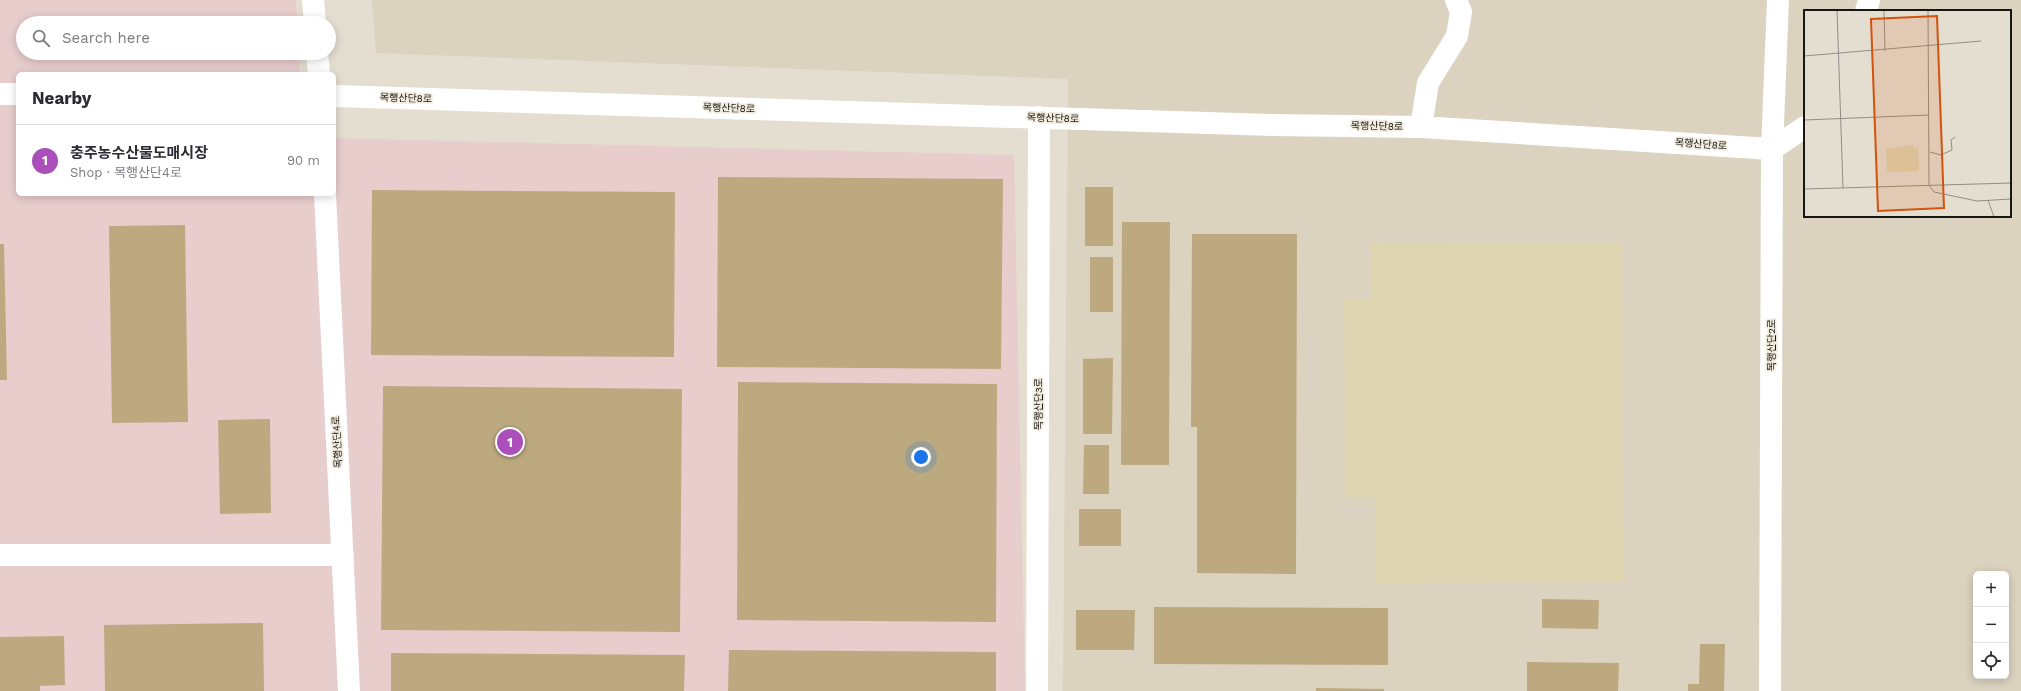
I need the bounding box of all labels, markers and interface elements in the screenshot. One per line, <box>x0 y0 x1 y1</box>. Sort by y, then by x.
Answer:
inset map <box>1804 10 2011 217</box>
search box <box>16 16 336 60</box>
icon: search <box>30 27 52 49</box>
text: Search here <box>62 29 150 47</box>
text: Nearby <box>32 88 91 108</box>
street label: 목행산단8로 <box>380 92 432 104</box>
street label: 목행산단8로 <box>703 102 755 114</box>
street label: 목행산단8로 <box>1027 112 1079 124</box>
street label: 목행산단8로 <box>1351 120 1403 132</box>
street label: 목행산단8로 <box>1675 137 1727 151</box>
text: 충주농수산물도매시장 <box>70 144 208 162</box>
text: 1 <box>42 153 48 168</box>
text: 90 m <box>287 153 320 168</box>
text: Shop · 목행산단4로 <box>70 165 182 180</box>
street label: 목행산단2로 <box>1766 319 1777 371</box>
street label: 목행산단3로 <box>1033 378 1044 430</box>
street label: 목행산단4로 <box>330 416 344 468</box>
pin: 1 <box>497 427 523 457</box>
your location <box>911 447 931 467</box>
map controls <box>1973 571 2009 679</box>
button: + <box>1973 571 2009 607</box>
button: − <box>1973 607 2009 643</box>
button: locate <box>1973 643 2009 679</box>

